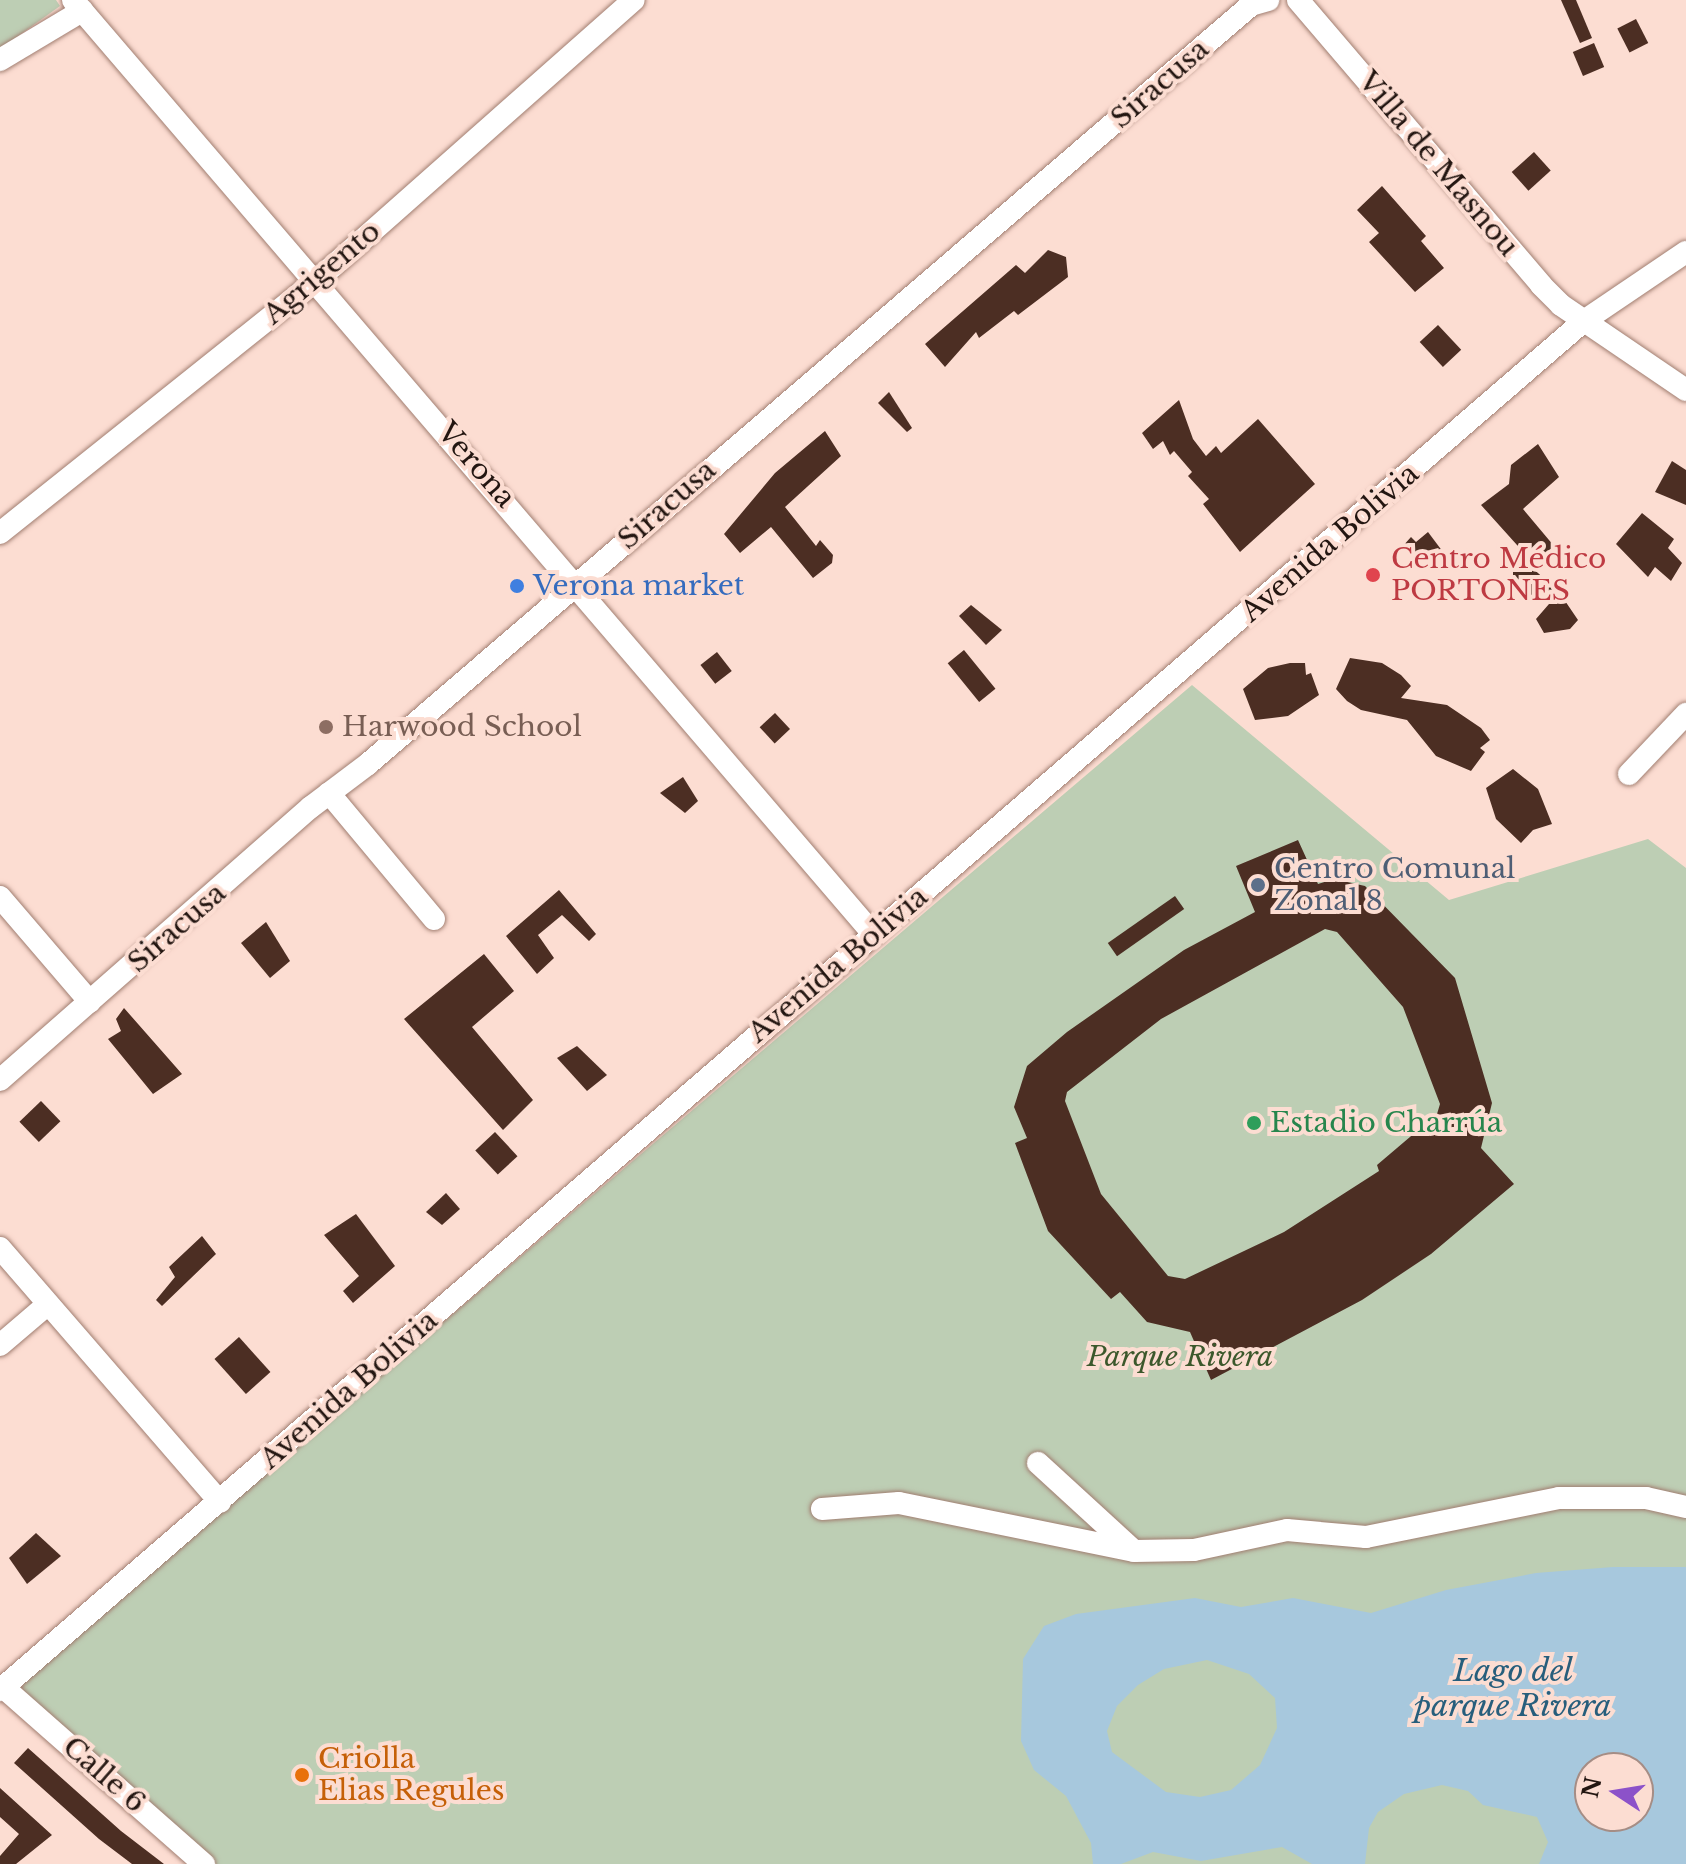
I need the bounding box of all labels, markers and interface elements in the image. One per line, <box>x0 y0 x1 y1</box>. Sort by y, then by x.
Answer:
street label: Siracusa <box>1104 32 1216 136</box>
street label: Villa de Masnou <box>1351 65 1525 263</box>
street label: Agrigento <box>257 214 387 332</box>
street label: Verona <box>430 416 522 514</box>
street label: Siracusa <box>611 453 723 557</box>
street label: Avenida Bolivia <box>1234 457 1426 629</box>
place label: Centro Médico PORTONES <box>1391 542 1606 608</box>
marker: Centro Médico PORTONES <box>1362 564 1384 586</box>
place label: Verona market <box>533 569 745 603</box>
marker: Verona market <box>508 577 526 595</box>
place label: Harwood School <box>342 710 582 744</box>
marker: Harwood School <box>317 718 335 736</box>
place label: Centro Comunal Zonal 8 <box>1274 852 1515 918</box>
street label: Siracusa <box>121 876 233 980</box>
marker: Centro Comunal Zonal 8 <box>1249 876 1267 894</box>
street label: Avenida Bolivia <box>741 880 935 1050</box>
place label: Estadio Charrúa <box>1270 1106 1502 1140</box>
marker: Estadio Charrúa <box>1245 1114 1263 1132</box>
street label: Avenida Bolivia <box>253 1304 445 1476</box>
park label: Parque Rivera <box>1087 1340 1273 1374</box>
water label: Lago del parque Rivera <box>1414 1653 1612 1724</box>
street label: Calle 6 <box>56 1730 152 1820</box>
place label: Criolla Elias Regules <box>318 1742 505 1808</box>
north arrow <box>1574 1752 1654 1832</box>
marker: Criolla Elias Regules <box>293 1766 311 1784</box>
text: N <box>1577 1774 1607 1800</box>

